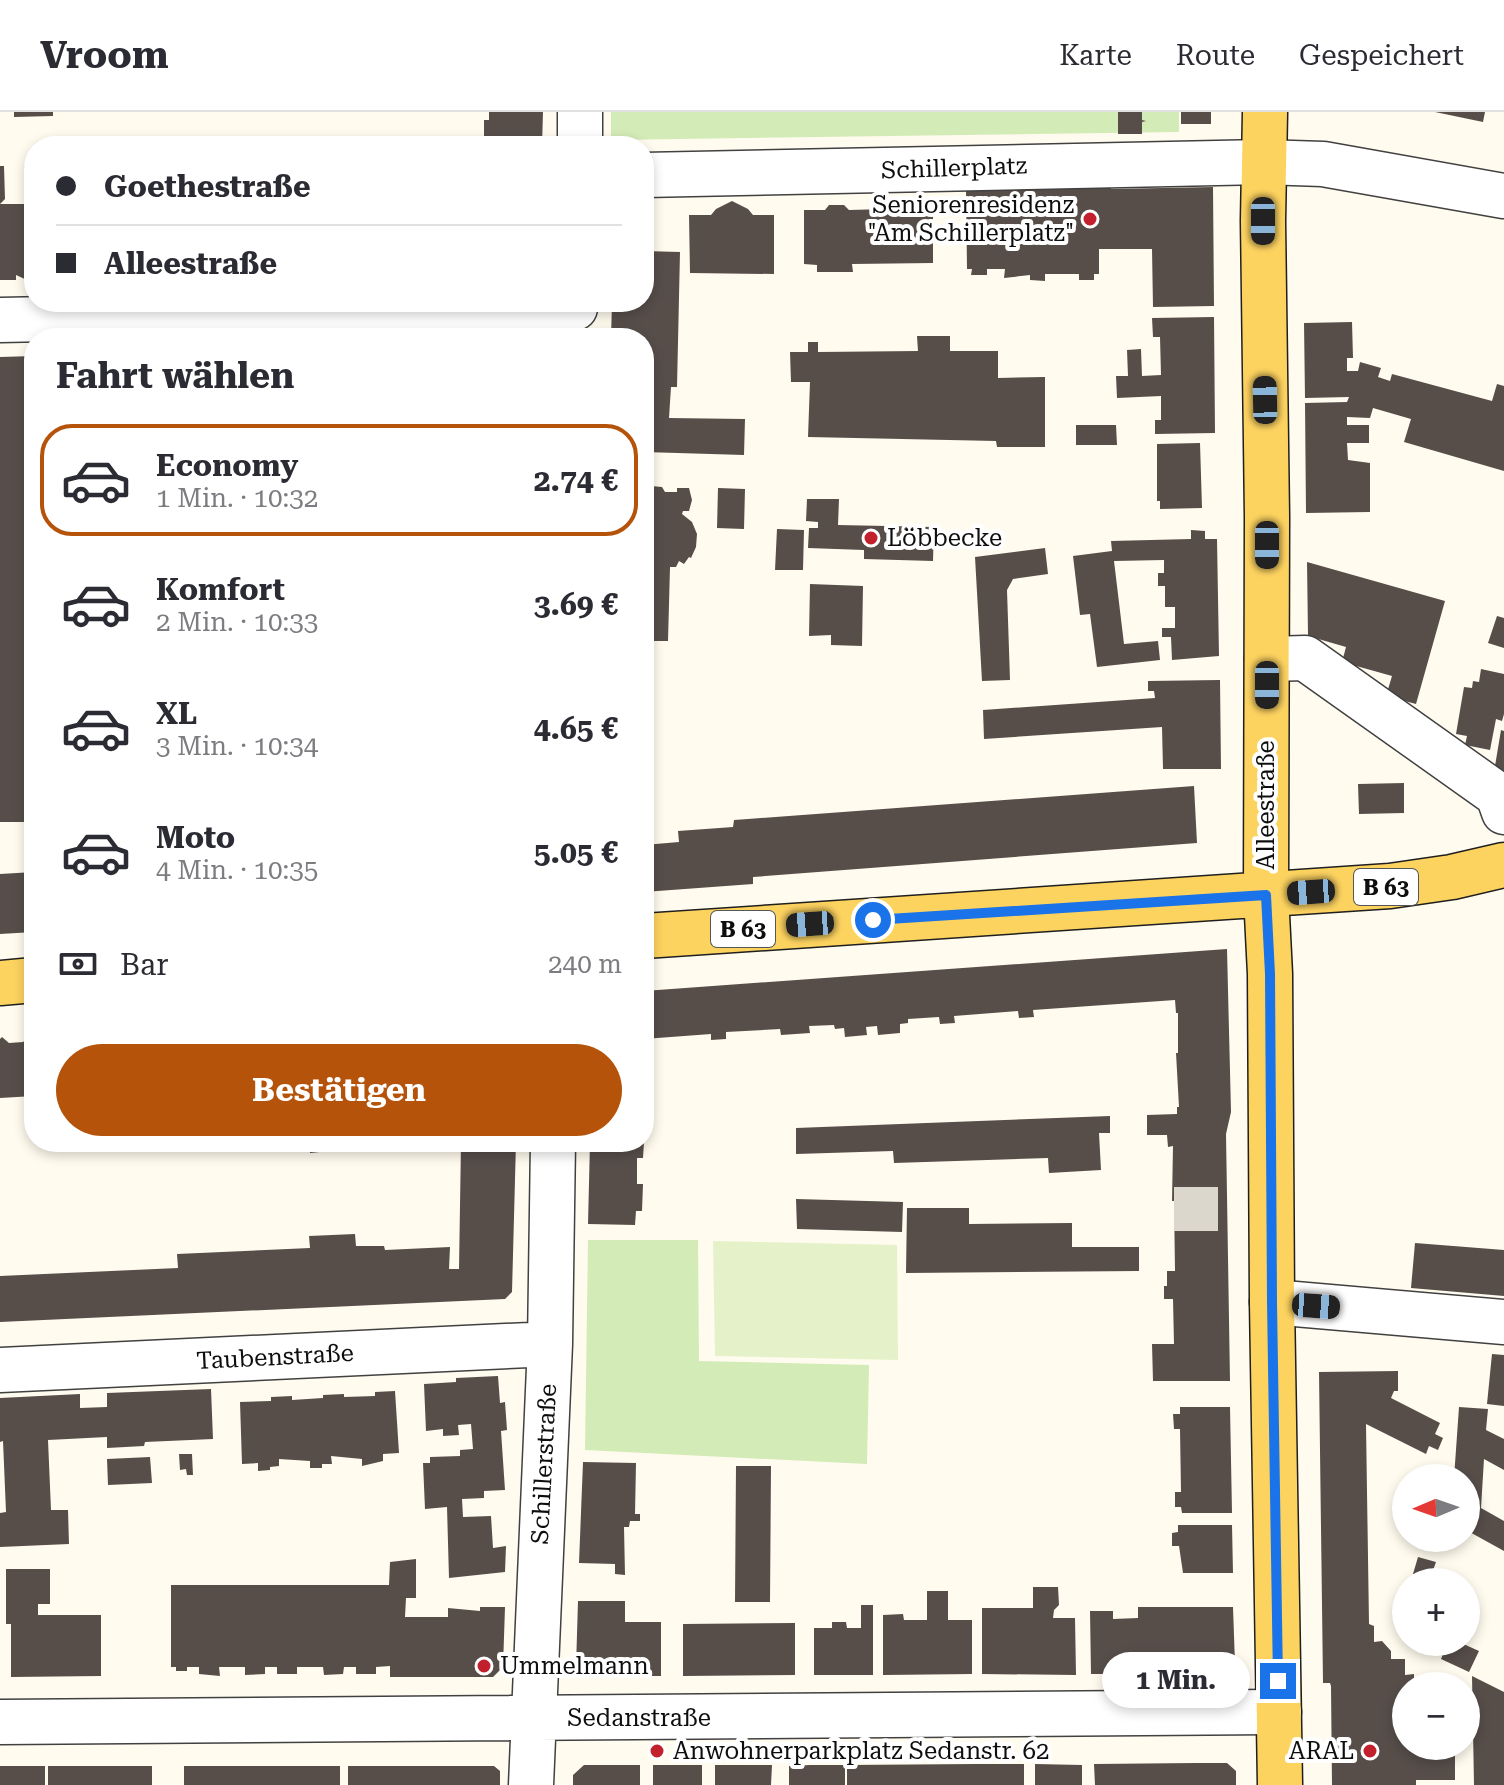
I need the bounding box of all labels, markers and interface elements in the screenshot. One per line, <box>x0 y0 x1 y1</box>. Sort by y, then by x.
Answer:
text: Vroom <box>40 33 169 77</box>
text: Karte <box>1059 39 1132 72</box>
text: Route <box>1176 39 1255 72</box>
text: Gespeichert <box>1299 39 1464 72</box>
street label: Schillerplatz <box>880 151 1028 185</box>
text: Goethestraße <box>104 169 311 204</box>
place label: Seniorenresidenz "Am Schillerplatz" <box>867 191 1074 247</box>
car <box>1251 197 1275 245</box>
marker: Seniorenresidenz "Am Schillerplatz" <box>1081 210 1099 228</box>
text: Alleestraße <box>104 246 277 281</box>
text: Fahrt wählen <box>56 355 294 397</box>
car <box>1253 376 1277 424</box>
icon: car <box>60 444 132 516</box>
text: Economy <box>156 448 298 483</box>
text: 2.74 € <box>534 463 618 498</box>
text: 1 Min. · 10:32 <box>156 483 318 513</box>
car <box>1255 521 1279 569</box>
place label: Löbbecke <box>887 524 1002 552</box>
marker: Löbbecke <box>862 529 880 547</box>
icon: car <box>60 568 132 640</box>
text: Komfort <box>156 572 285 607</box>
text: 3.69 € <box>534 587 618 622</box>
text: 2 Min. · 10:33 <box>156 607 318 637</box>
car <box>1255 661 1279 709</box>
icon: car <box>60 692 132 764</box>
text: XL <box>156 696 197 731</box>
text: 4.65 € <box>534 711 618 746</box>
text: 3 Min. · 10:34 <box>156 731 318 761</box>
street label: Alleestraße <box>1252 740 1280 870</box>
icon: car <box>60 816 132 888</box>
text: Moto <box>156 820 235 855</box>
text: 5.05 € <box>534 835 618 870</box>
text: 4 Min. · 10:35 <box>156 855 318 885</box>
road number: B 63 <box>1354 869 1418 905</box>
car <box>1286 878 1336 906</box>
route start <box>855 902 891 938</box>
car <box>785 910 835 938</box>
road number: B 63 <box>711 911 775 947</box>
icon: cash <box>56 942 100 986</box>
text: Bar <box>120 947 169 982</box>
text: 240 m <box>548 949 622 979</box>
button: Bestätigen <box>56 1044 622 1136</box>
car <box>1291 1292 1341 1320</box>
street label: Taubenstraße <box>196 1339 354 1375</box>
street label: Schillerstraße <box>526 1383 562 1545</box>
north arrow <box>1392 1464 1480 1552</box>
map controls <box>1392 1464 1480 1760</box>
button: + <box>1392 1568 1480 1656</box>
place label: Ummelmann <box>500 1652 649 1680</box>
callout: 1 Min. <box>1102 1653 1250 1709</box>
marker: Ummelmann <box>475 1657 493 1675</box>
route end <box>1260 1663 1296 1699</box>
text: 1 Min. <box>1136 1665 1216 1695</box>
button: − <box>1392 1672 1480 1760</box>
street label: Sedanstraße <box>567 1704 711 1732</box>
place label: Anwohnerparkplatz Sedanstr. 62 <box>673 1737 1050 1765</box>
place label: ARAL <box>1289 1737 1354 1765</box>
marker: Anwohnerparkplatz Sedanstr. 62 <box>648 1742 666 1760</box>
marker: ARAL <box>1361 1742 1379 1760</box>

